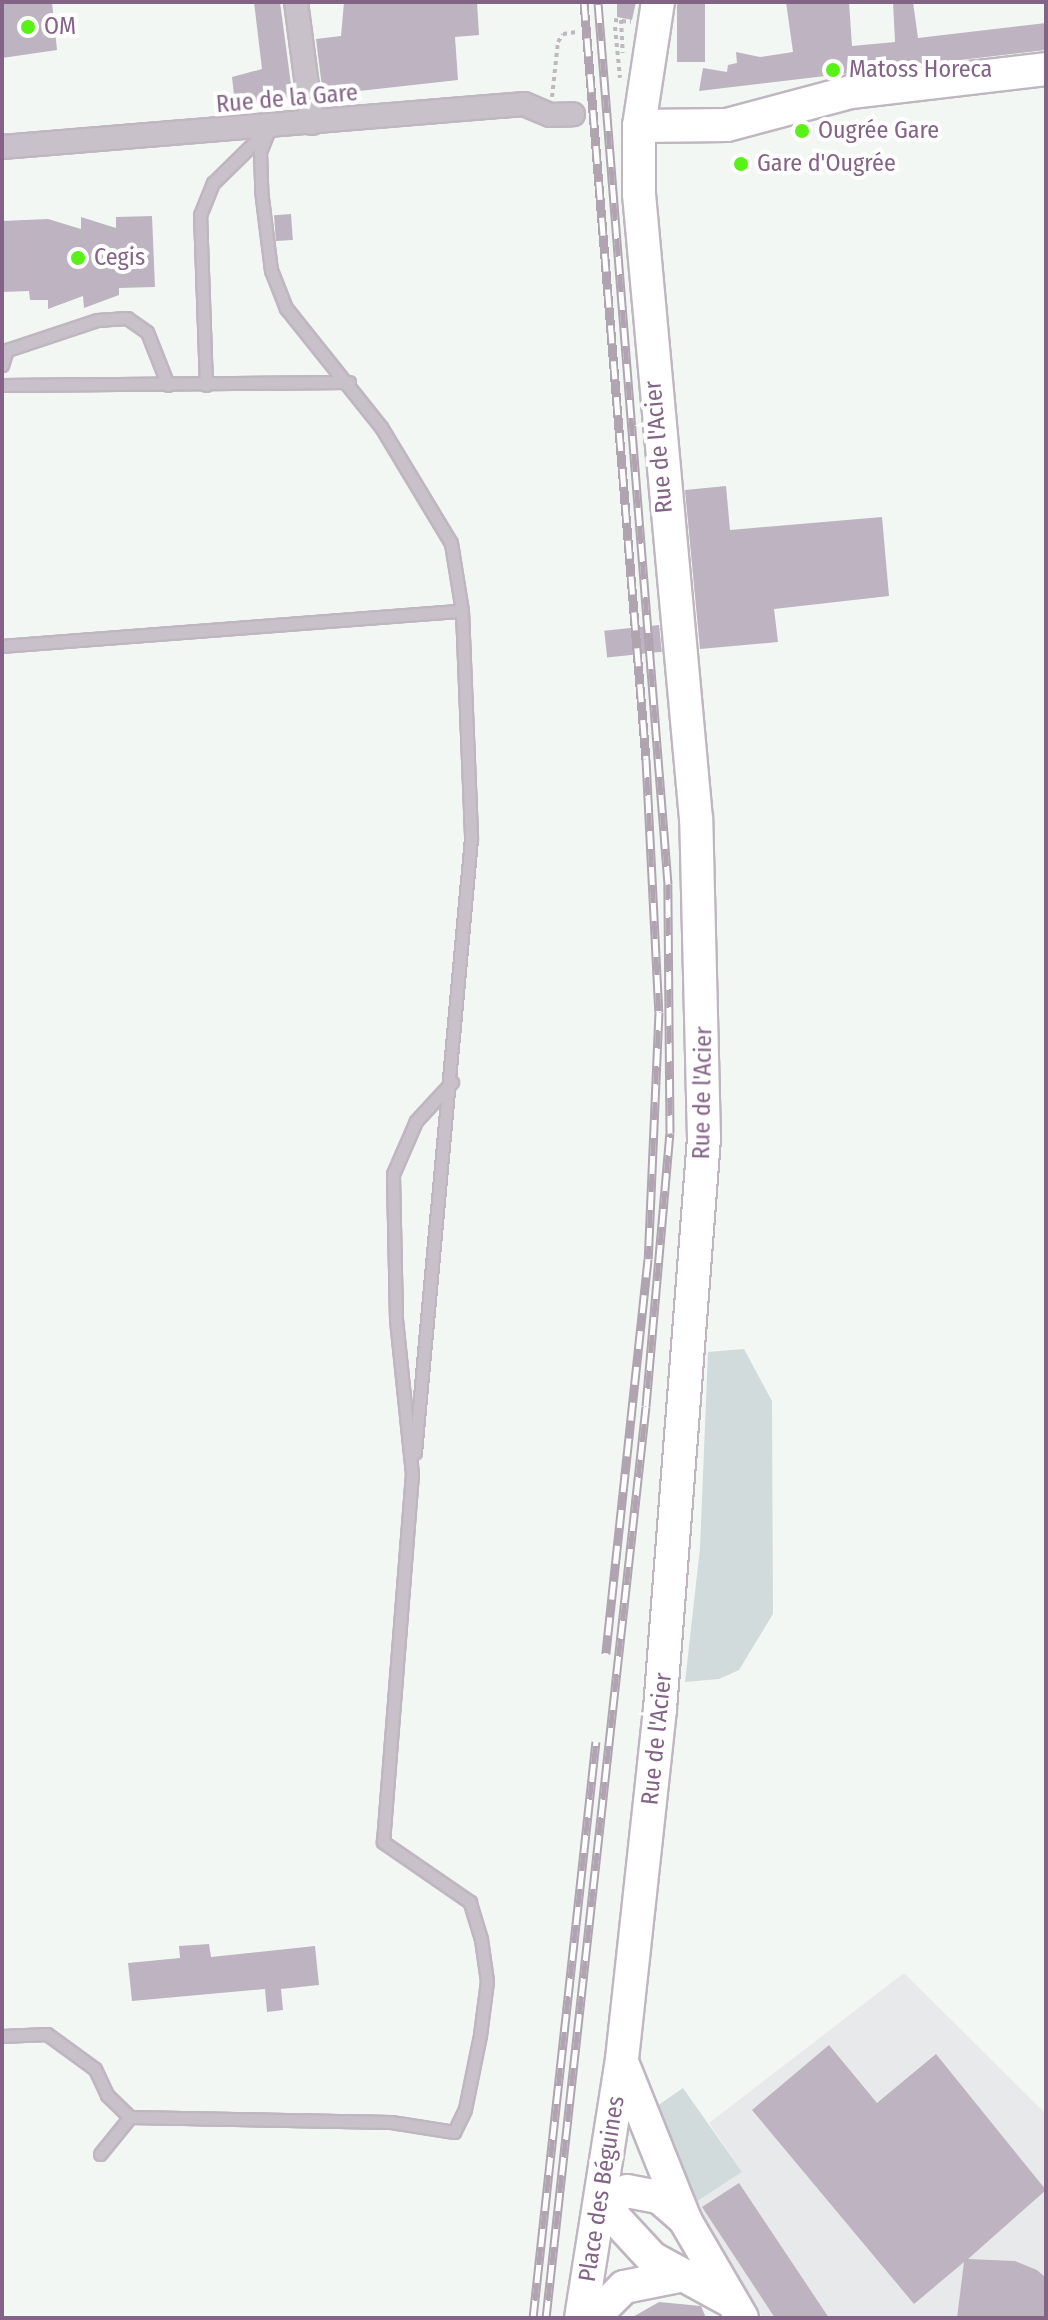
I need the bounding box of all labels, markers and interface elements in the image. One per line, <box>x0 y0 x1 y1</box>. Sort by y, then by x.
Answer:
place label: OM <box>44 13 76 41</box>
marker: OM <box>19 18 37 36</box>
place label: Matoss Horeca <box>849 56 992 84</box>
marker: Matoss Horeca <box>824 61 842 79</box>
street label: Rue de la Gare <box>215 78 359 120</box>
place label: Ougrée Gare <box>818 117 939 145</box>
marker: Ougrée Gare <box>793 122 811 140</box>
place label: Gare d'Ougrée <box>757 150 896 178</box>
marker: Gare d'Ougrée <box>732 155 750 173</box>
place label: Cegis <box>94 244 145 272</box>
marker: Cegis <box>69 249 87 267</box>
street label: Rue de l'Acier <box>639 380 679 514</box>
street label: Rue de l'Acier <box>687 1026 719 1160</box>
street label: Rue de l'Acier <box>636 1671 678 1807</box>
street label: Place des Béguines <box>573 2094 631 2284</box>

